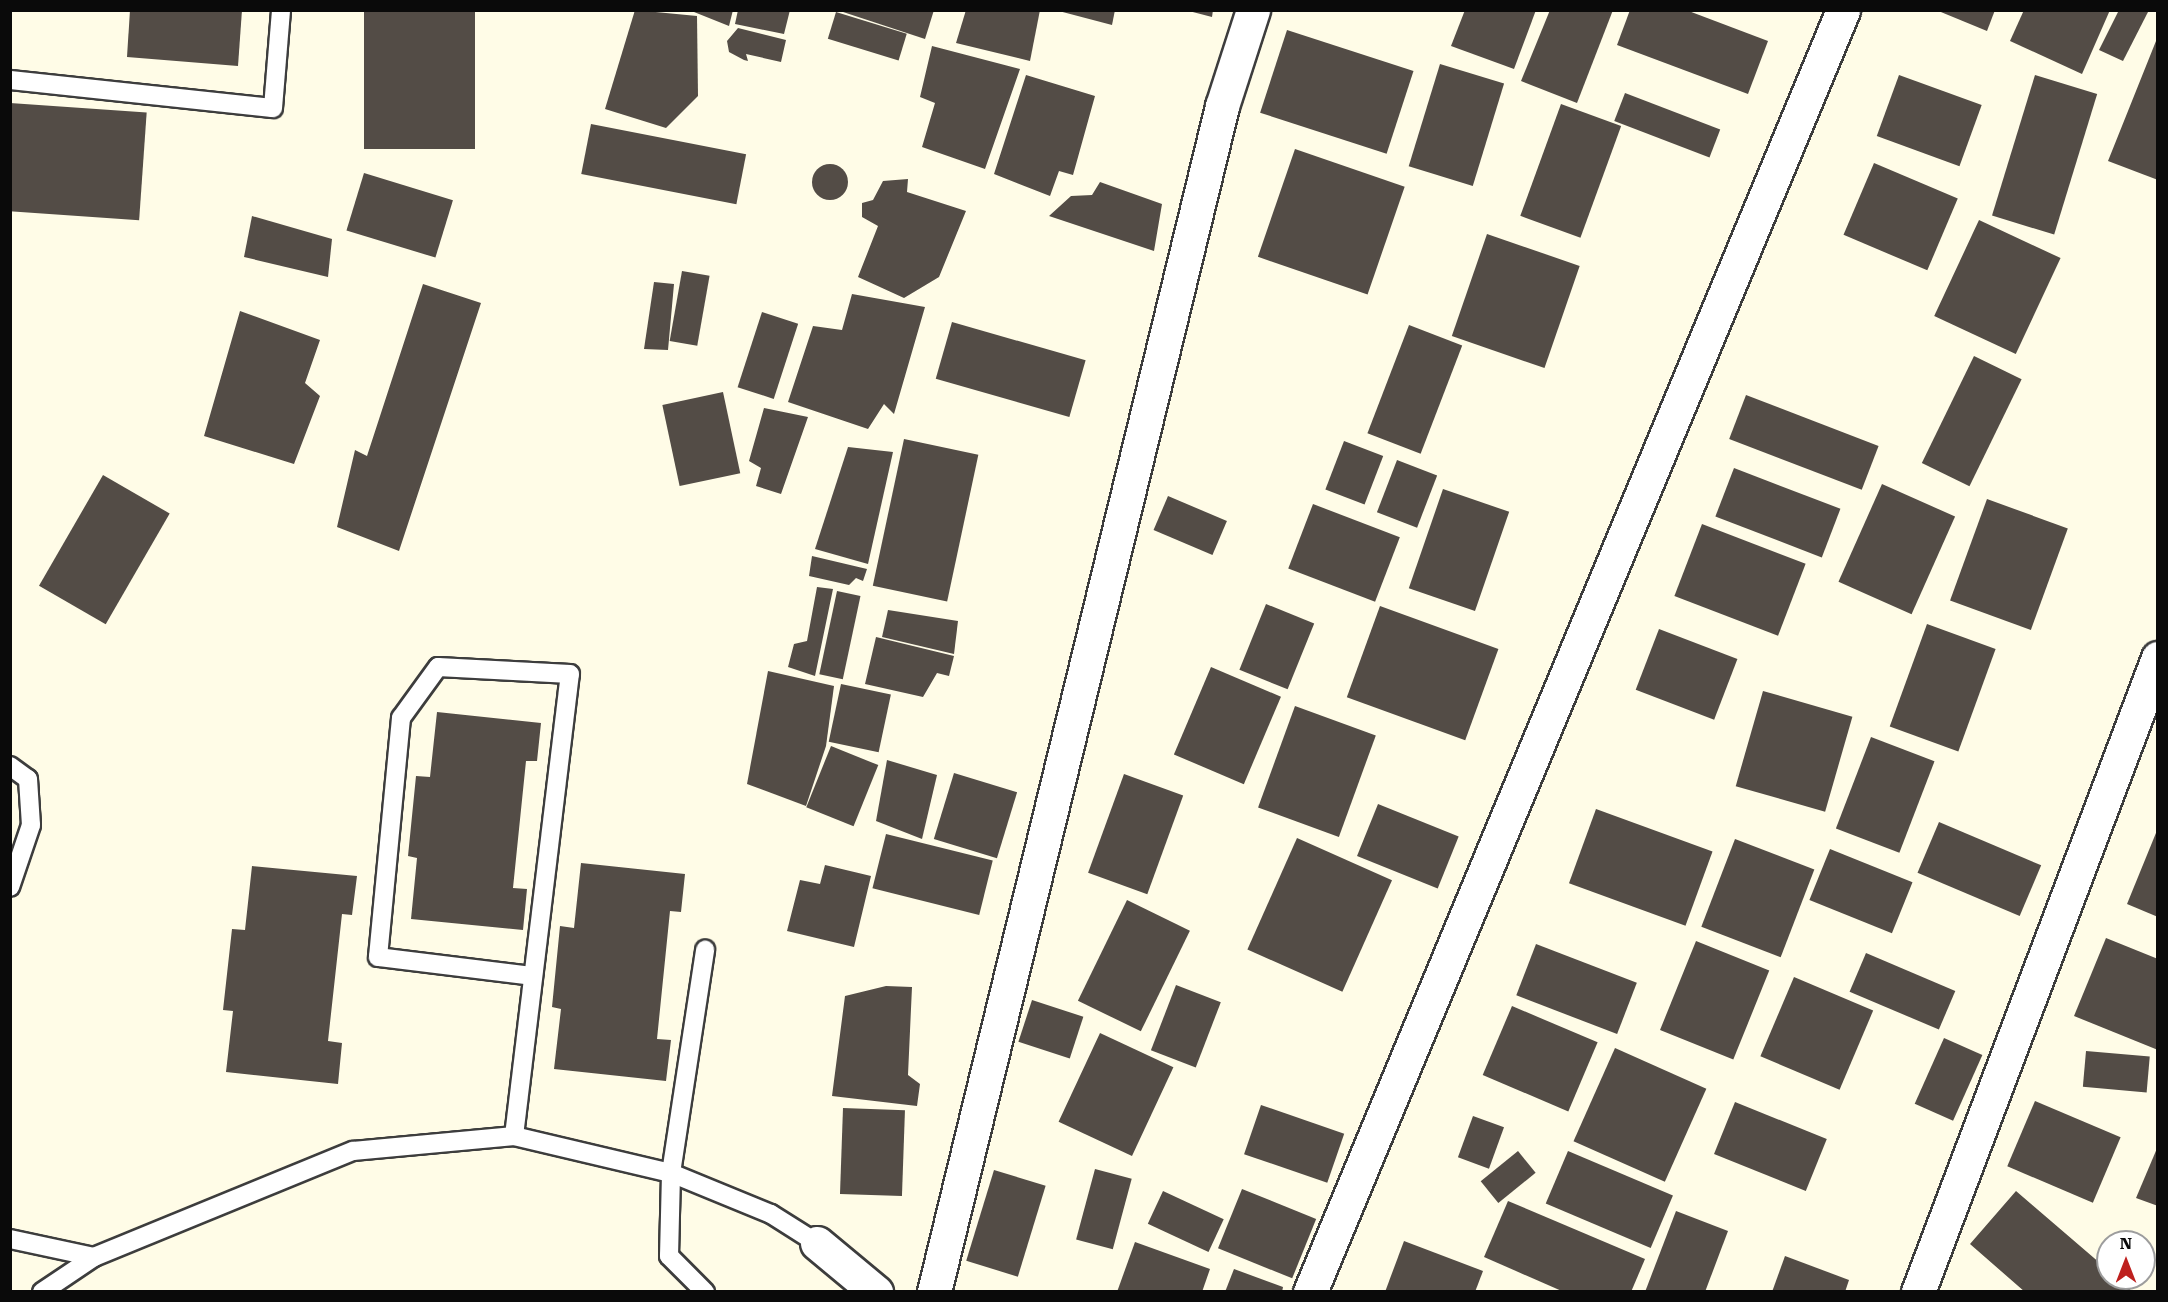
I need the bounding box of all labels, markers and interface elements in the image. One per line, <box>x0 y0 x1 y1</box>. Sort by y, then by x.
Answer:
north arrow <box>2096 1230 2156 1290</box>
text: N <box>2120 1234 2132 1253</box>

